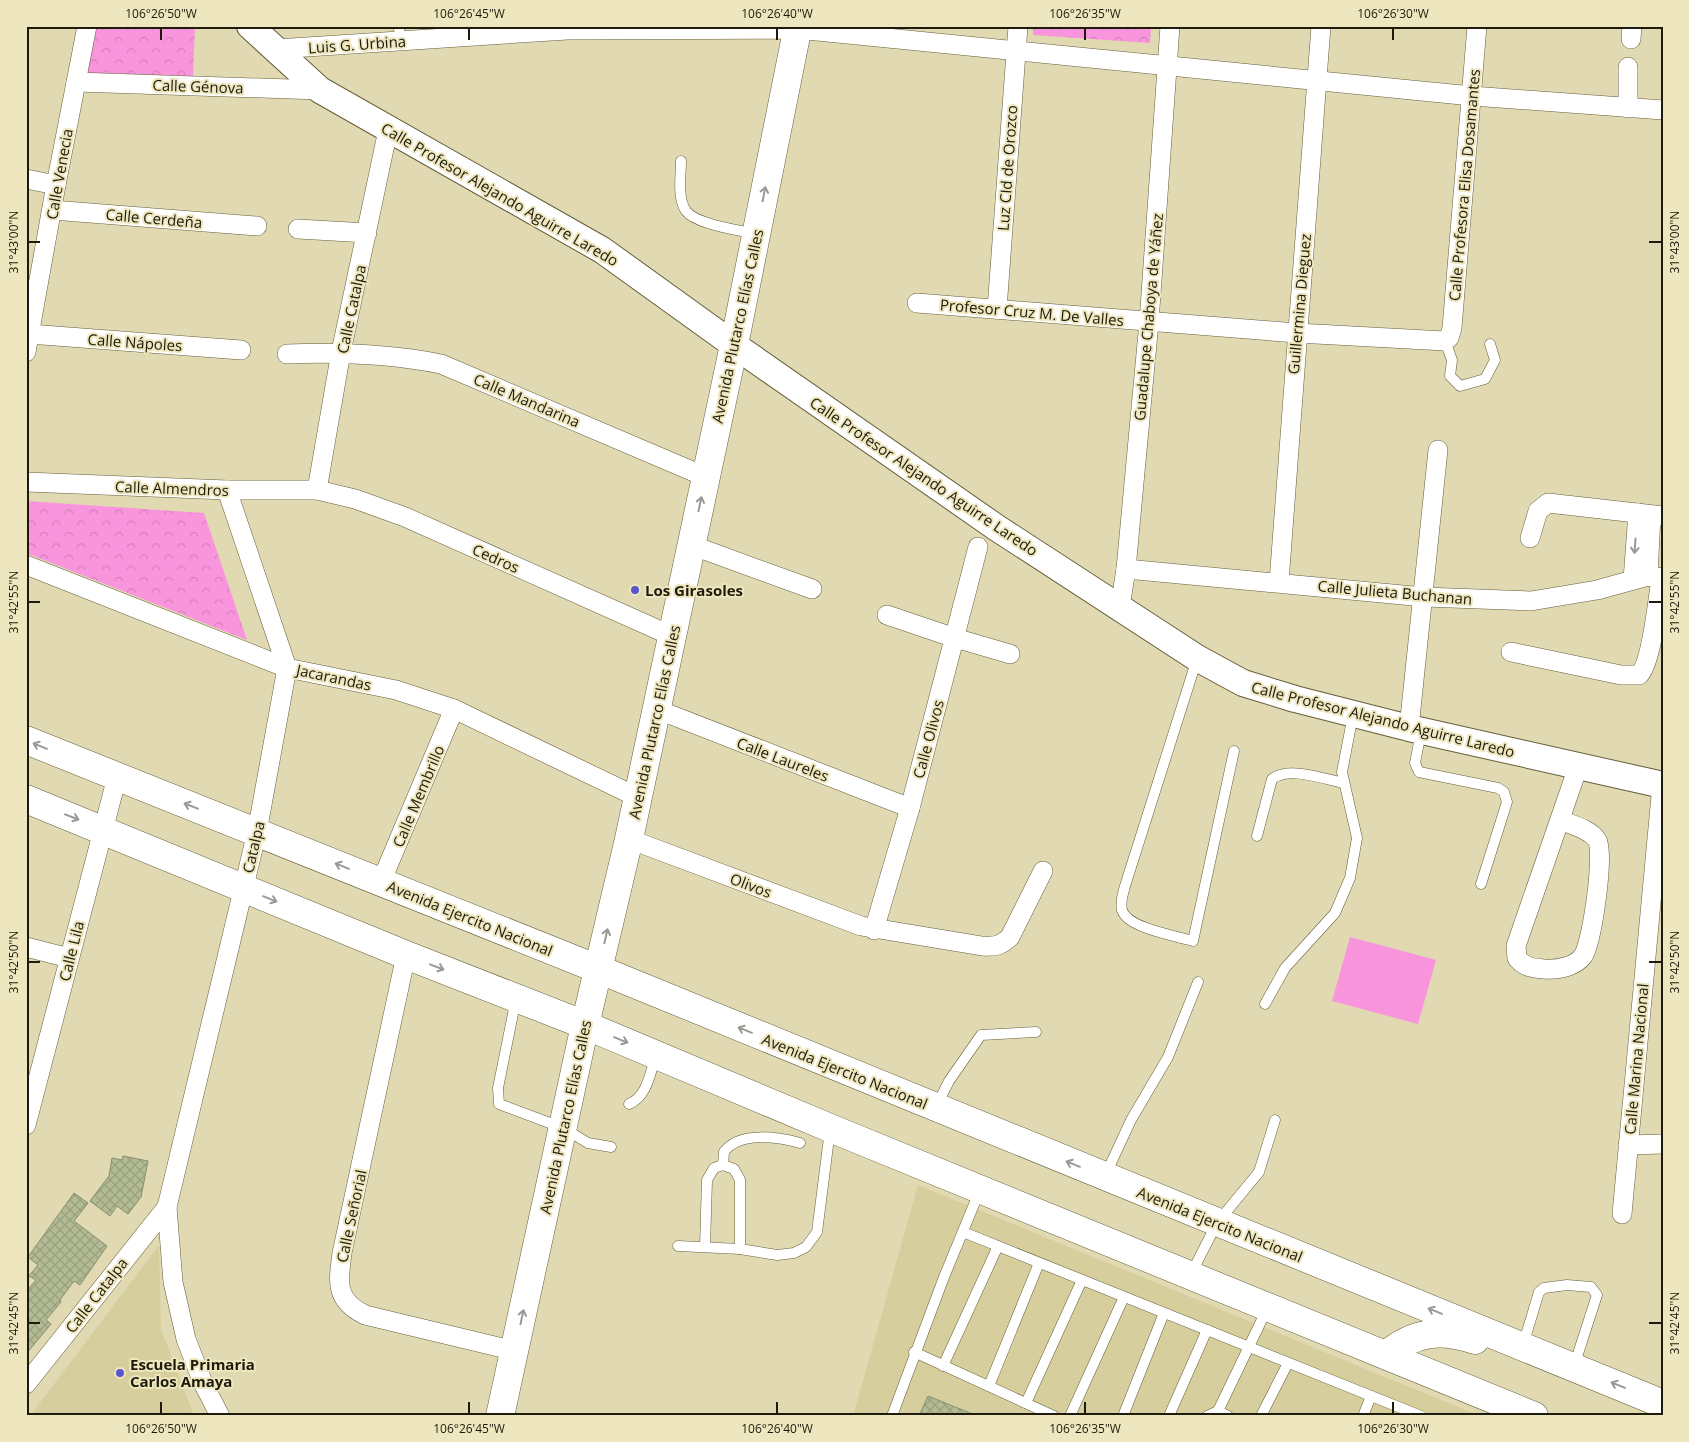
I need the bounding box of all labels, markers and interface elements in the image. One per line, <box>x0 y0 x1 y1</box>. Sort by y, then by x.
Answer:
text: 106°26'50"W <box>125 5 197 22</box>
text: 106°26'45"W <box>433 5 505 22</box>
text: 106°26'40"W <box>741 5 813 22</box>
text: 106°26'35"W <box>1049 5 1121 22</box>
text: 106°26'30"W <box>1357 5 1429 22</box>
street label: Luis G. Urbina <box>307 31 407 57</box>
street label: Calle Profesora Elisa Dosamantes <box>1444 68 1484 302</box>
street label: Calle Génova <box>152 74 244 98</box>
street label: Luz CId de Orozco <box>993 104 1021 232</box>
street label: Calle Profesor Alejando Aguirre Laredo <box>378 118 622 270</box>
street label: Calle Venecia <box>41 127 77 221</box>
one-way arrow <box>760 187 769 203</box>
street label: Calle Cerdeña <box>105 204 203 232</box>
text: 31°43'00"N <box>5 211 22 273</box>
text: 31°43'00"N <box>1666 211 1683 273</box>
street label: Guadalupe Chaboya de Yáñez <box>1129 212 1167 422</box>
street label: Avenida Plutarco Elías Calles <box>707 227 767 425</box>
street label: Guillermina Dieguez <box>1283 233 1315 375</box>
street label: Calle Catalpa <box>332 263 370 355</box>
street label: Profesor Cruz M. De Valles <box>939 294 1125 330</box>
street label: Calle Nápoles <box>87 329 183 355</box>
street label: Calle Mandarina <box>471 369 583 431</box>
street label: Calle Profesor Alejando Aguirre Laredo <box>806 392 1042 560</box>
street label: Calle Almendros <box>115 476 229 500</box>
one-way arrow <box>696 496 705 512</box>
one-way arrow <box>1631 538 1640 554</box>
street label: Cedros <box>469 539 523 577</box>
text: 31°42'55"N <box>5 571 22 633</box>
text: 31°42'55"N <box>1666 571 1683 633</box>
street label: Calle Julieta Buchanan <box>1317 575 1473 609</box>
place label: Los Girasoles <box>645 580 743 600</box>
marker: Los Girasoles <box>629 584 641 596</box>
street label: Avenida Plutarco Elías Calles <box>624 623 684 821</box>
street label: Jacarandas <box>293 659 373 695</box>
street label: Calle Profesor Alejando Aguirre Laredo <box>1249 677 1517 761</box>
street label: Calle Olivos <box>908 697 948 781</box>
street label: Calle Laureles <box>734 732 832 786</box>
one-way arrow <box>33 740 48 750</box>
street label: Calle Membrillo <box>387 742 449 850</box>
one-way arrow <box>184 801 199 810</box>
one-way arrow <box>63 813 79 822</box>
street label: Catalpa <box>237 819 269 875</box>
one-way arrow <box>335 861 350 871</box>
street label: Olivos <box>727 868 775 902</box>
street label: Avenida Ejercito Nacional <box>384 876 556 960</box>
one-way arrow <box>262 895 277 905</box>
street label: Calle Lila <box>54 919 88 983</box>
one-way arrow <box>602 929 611 945</box>
text: 31°42'50"N <box>5 931 22 993</box>
text: 31°42'50"N <box>1666 931 1683 993</box>
one-way arrow <box>429 963 444 973</box>
street label: Calle Marina Nacional <box>1619 983 1653 1135</box>
street label: Avenida Plutarco Elías Calles <box>535 1018 595 1216</box>
one-way arrow <box>738 1024 753 1034</box>
street label: Avenida Ejercito Nacional <box>759 1029 931 1113</box>
one-way arrow <box>613 1036 628 1045</box>
one-way arrow <box>1066 1159 1082 1168</box>
street label: Calle Señorial <box>331 1168 371 1264</box>
street label: Avenida Ejercito Nacional <box>1134 1182 1306 1266</box>
street label: Calle Catalpa <box>60 1253 132 1337</box>
text: 31°42'45"N <box>5 1292 22 1354</box>
text: 31°42'45"N <box>1666 1292 1683 1354</box>
one-way arrow <box>1428 1305 1443 1315</box>
one-way arrow <box>518 1309 527 1325</box>
place label: Escuela Primaria Carlos Amaya <box>130 1354 255 1391</box>
marker: Escuela Primaria Carlos Amaya <box>114 1367 126 1379</box>
one-way arrow <box>1611 1380 1626 1390</box>
text: 106°26'50"W <box>125 1420 197 1437</box>
text: 106°26'45"W <box>433 1420 505 1437</box>
text: 106°26'40"W <box>741 1420 813 1437</box>
text: 106°26'35"W <box>1049 1420 1121 1437</box>
text: 106°26'30"W <box>1357 1420 1429 1437</box>

